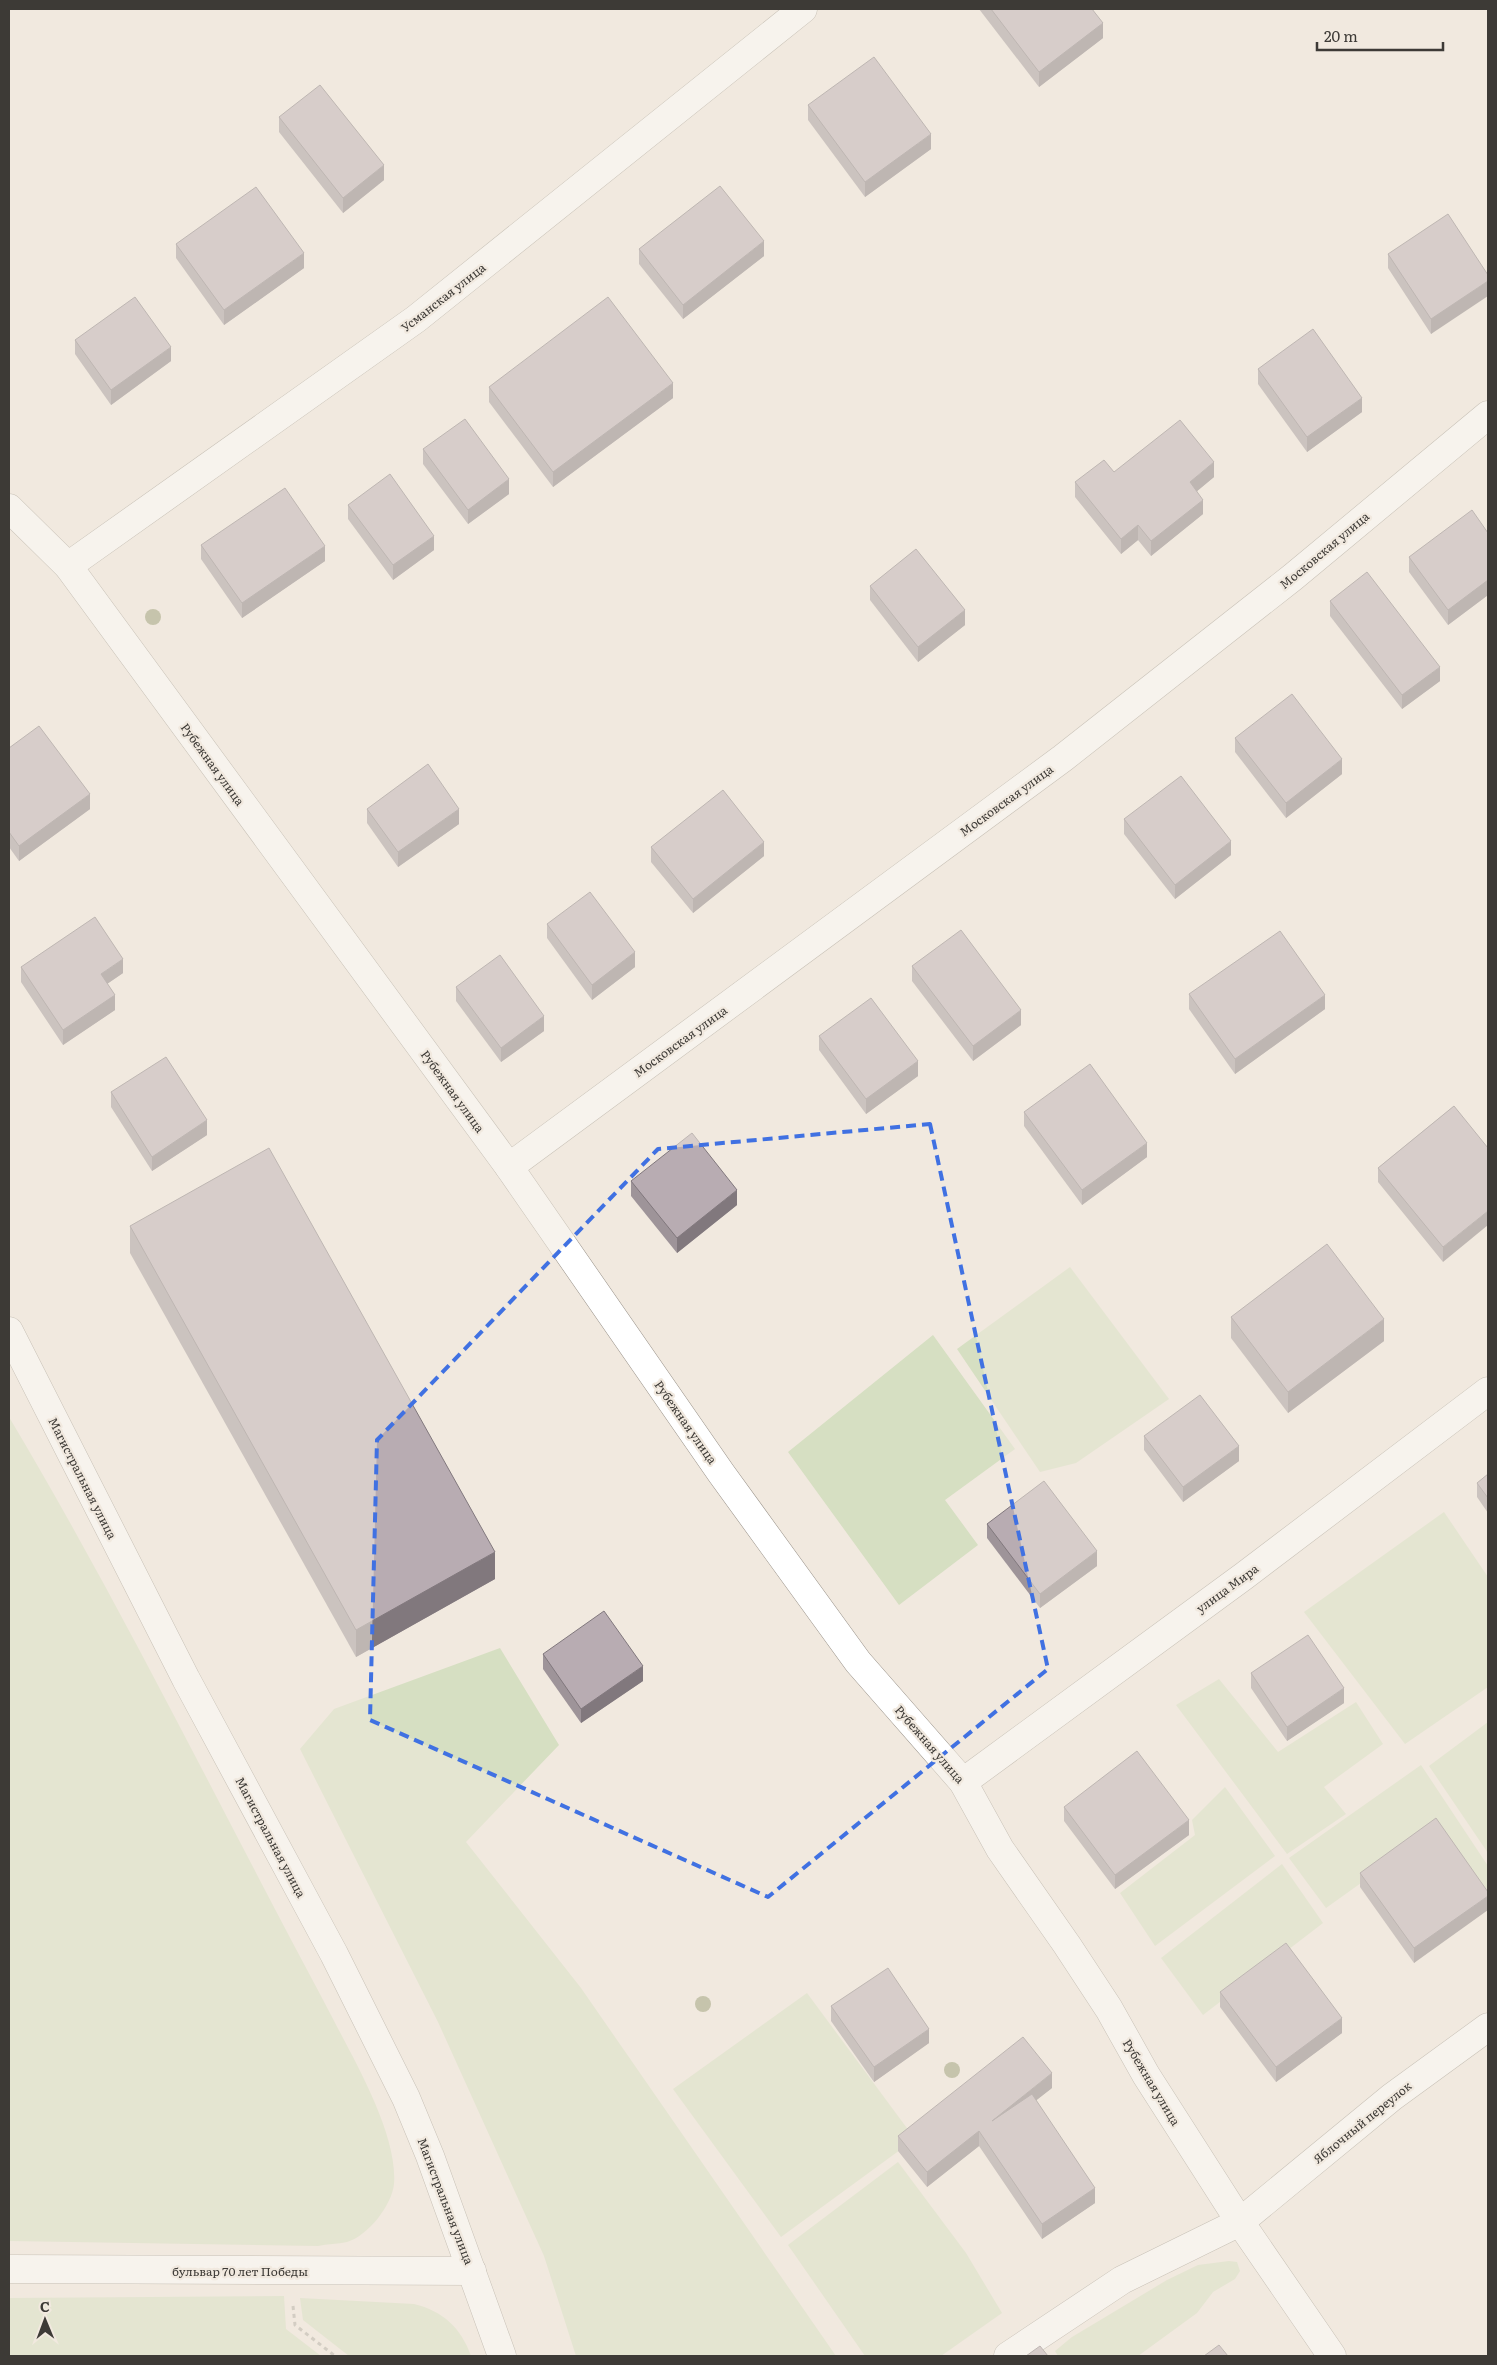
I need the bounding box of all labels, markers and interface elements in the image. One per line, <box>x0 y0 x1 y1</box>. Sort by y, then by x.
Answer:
scale bar <box>1317 20 1443 52</box>
text: 20 m <box>1324 24 1358 47</box>
street label: Усманская улица <box>397 258 490 336</box>
street label: Московская улица <box>1275 507 1373 593</box>
street label: Рубежная улица <box>177 719 250 810</box>
street label: Московская улица <box>955 760 1057 840</box>
street label: Московская улица <box>629 1001 731 1081</box>
street label: Рубежная улица <box>417 1046 490 1137</box>
street label: Рубежная улица <box>650 1377 722 1468</box>
street label: Магистральная улица <box>44 1414 122 1543</box>
street label: улица Мира <box>1192 1559 1262 1617</box>
street label: Рубежная улица <box>891 1701 969 1787</box>
street label: Магистральная улица <box>231 1773 311 1901</box>
street label: Рубежная улица <box>1119 2035 1185 2129</box>
street label: Яблочный переулок <box>1309 2077 1415 2167</box>
street label: Магистральная улица <box>413 2135 479 2268</box>
street label: бульвар 70 лет Победы <box>172 2262 308 2280</box>
north arrow <box>20 2295 70 2345</box>
text: С <box>40 2296 50 2316</box>

